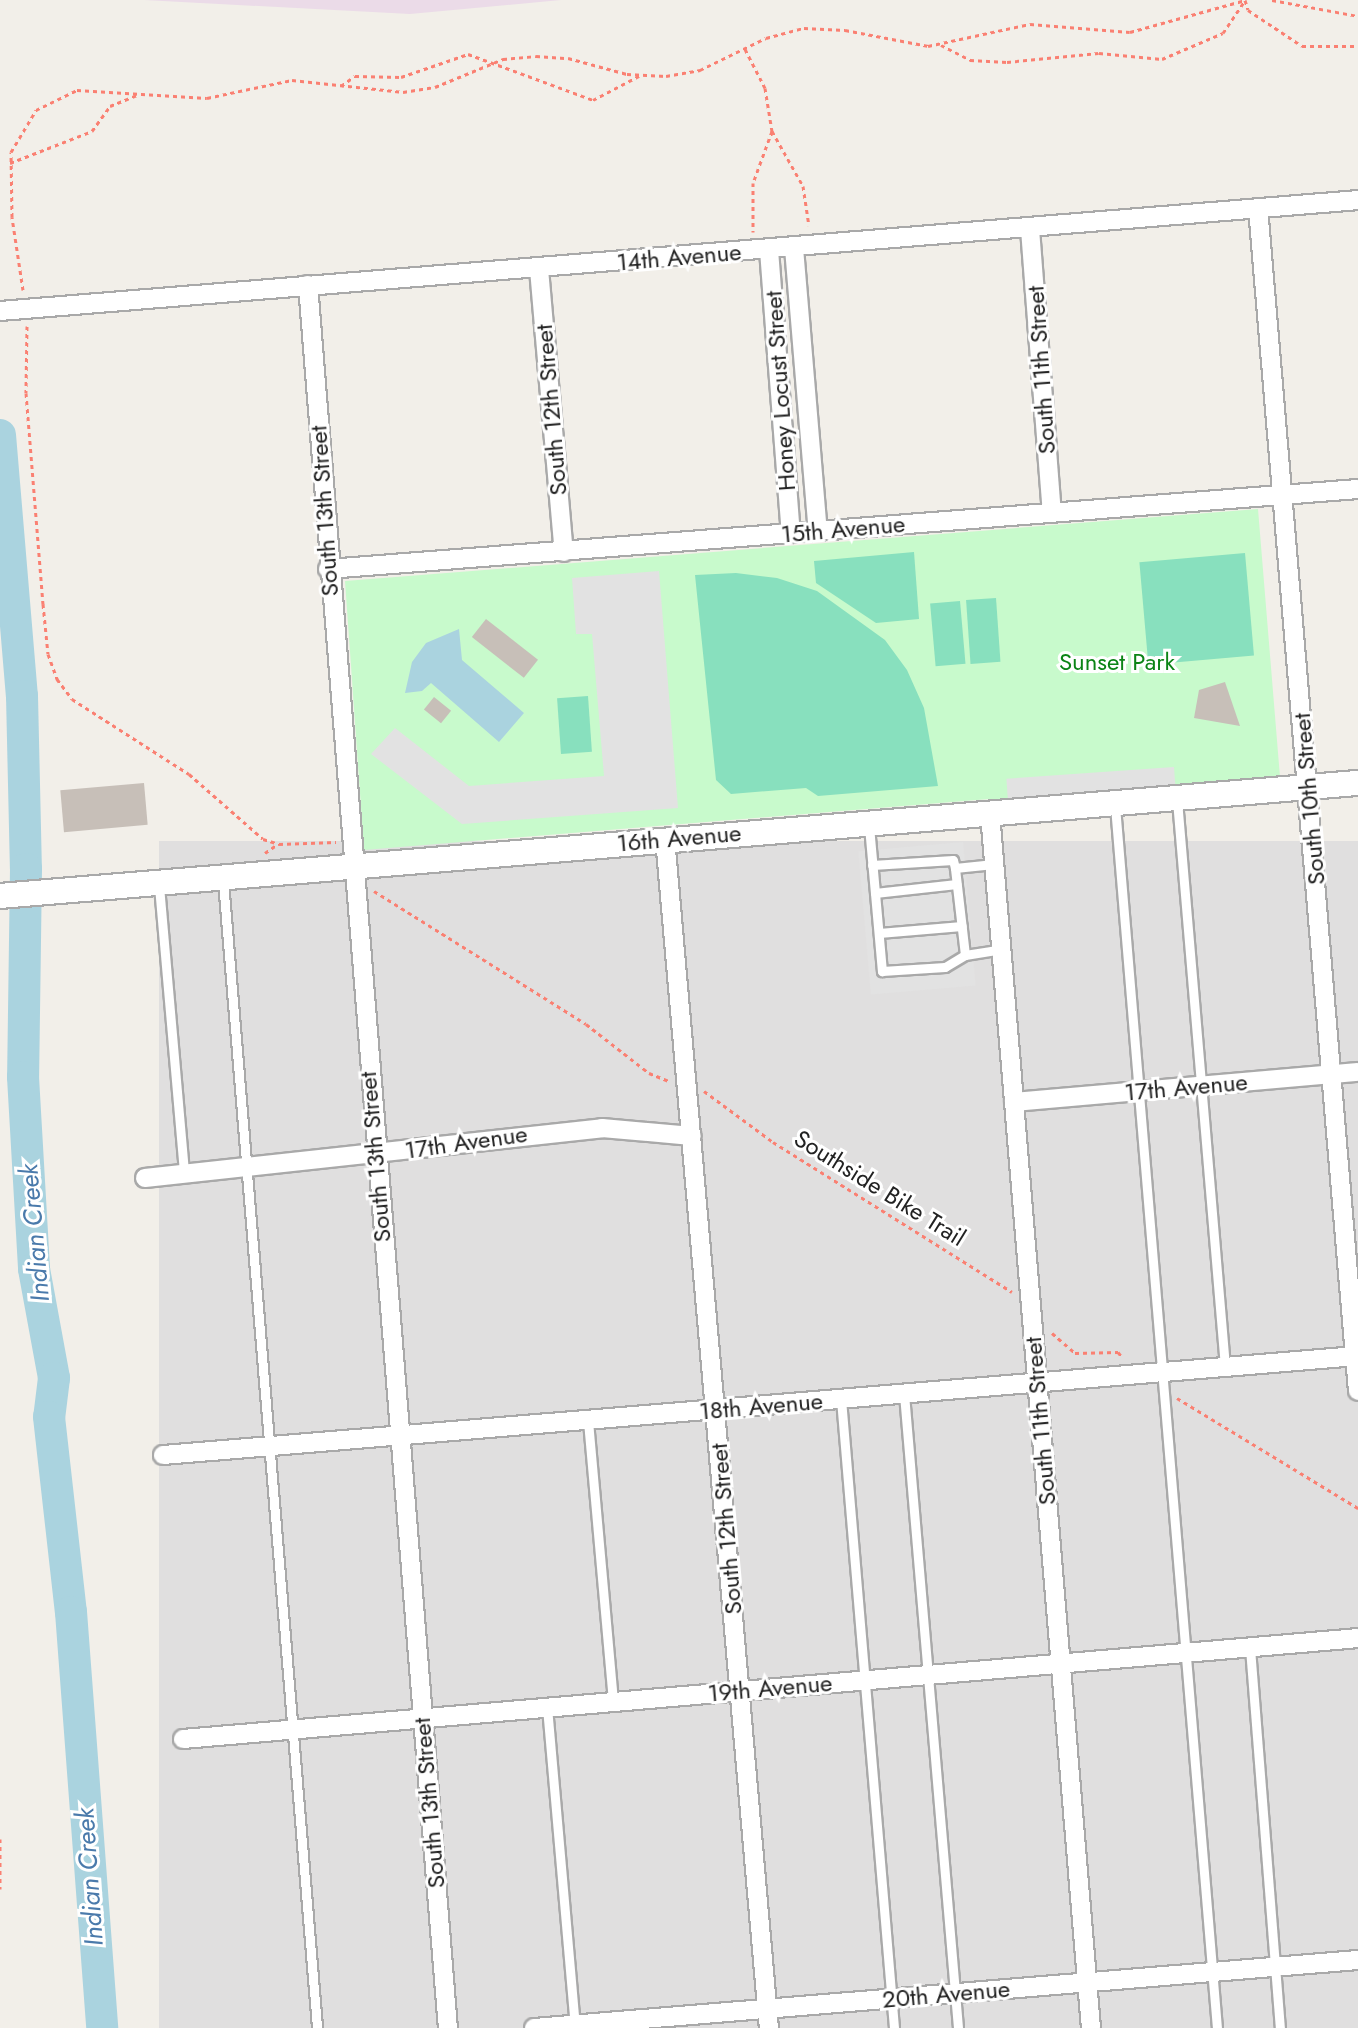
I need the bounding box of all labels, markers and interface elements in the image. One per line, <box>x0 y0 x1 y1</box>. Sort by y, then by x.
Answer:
street label: 14th Avenue <box>615 237 743 277</box>
street label: South 11th Street <box>1021 285 1061 455</box>
street label: Honey Locust Street <box>759 290 801 492</box>
street label: South 12th Street <box>529 323 573 497</box>
street label: South 13th Street <box>304 425 344 597</box>
street label: 15th Avenue <box>780 509 906 549</box>
park label: Sunset Park <box>1059 648 1175 676</box>
street label: South 10th Street <box>1287 712 1331 886</box>
street label: 16th Avenue <box>616 818 742 858</box>
street label: 17th Avenue <box>1123 1067 1249 1107</box>
street label: South 13th Street <box>353 1070 397 1244</box>
street label: 17th Avenue <box>403 1119 529 1165</box>
street label: Southside Bike Trail <box>789 1124 971 1252</box>
water label: Indian Creek <box>13 1163 57 1303</box>
street label: South 11th Street <box>1018 1336 1062 1506</box>
street label: 18th Avenue <box>698 1386 824 1426</box>
street label: South 12th Street <box>704 1442 748 1616</box>
street label: 19th Avenue <box>707 1668 833 1708</box>
street label: South 13th Street <box>407 1716 451 1890</box>
water label: Indian Creek <box>70 1807 110 1947</box>
street label: 20th Avenue <box>881 1974 1011 2014</box>

